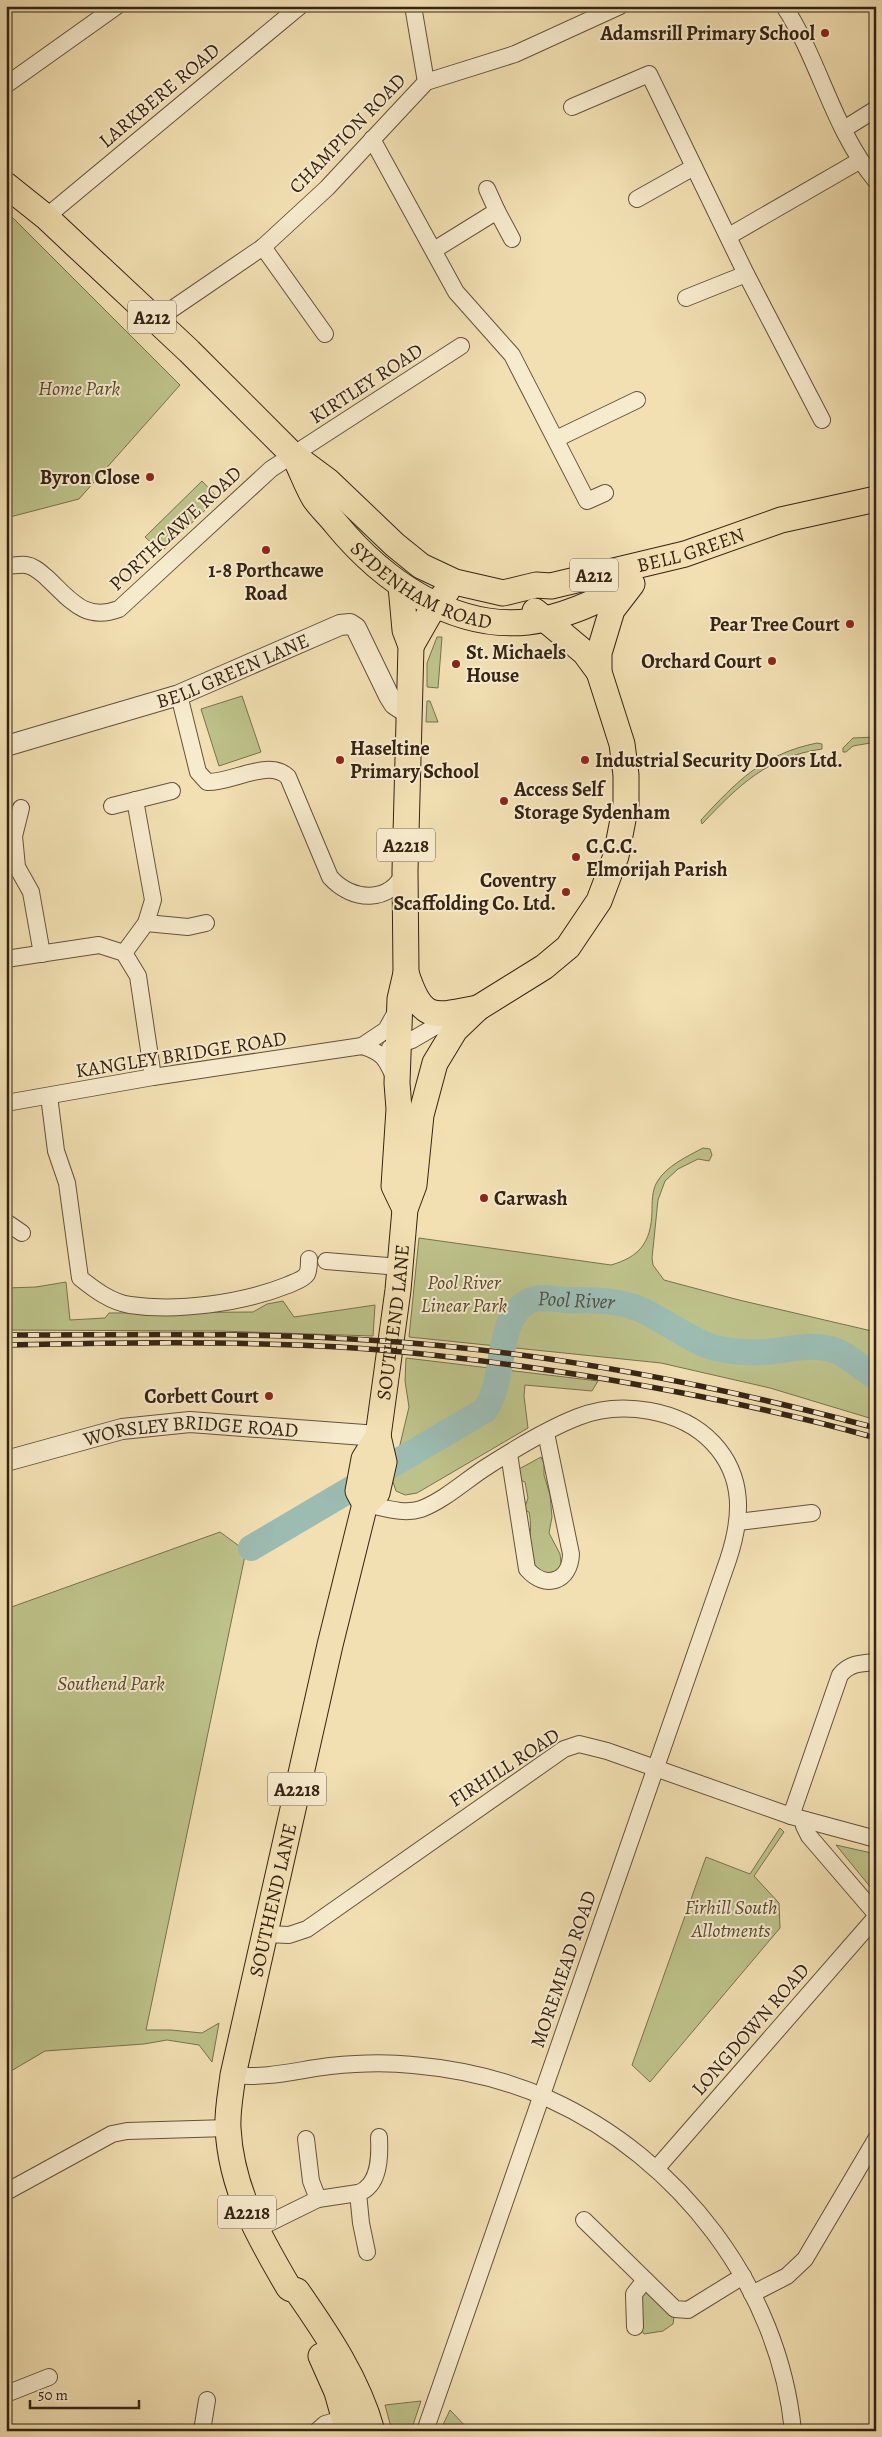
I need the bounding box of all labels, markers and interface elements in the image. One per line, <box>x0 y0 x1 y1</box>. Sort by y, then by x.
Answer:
place label: Adamsrill Primary School <box>600 20 816 47</box>
marker: Adamsrill Primary School <box>819 27 831 39</box>
street label: LARKBERE ROAD <box>93 37 226 154</box>
street label: CHAMPION ROAD <box>283 67 412 199</box>
road number: A212 <box>128 300 176 334</box>
street label: KIRTLEY ROAD <box>304 337 428 430</box>
park label: Home Park <box>38 375 120 402</box>
street label: PORTHCAWE ROAD <box>103 460 248 597</box>
place label: Byron Close <box>40 464 140 491</box>
marker: Byron Close <box>144 471 156 483</box>
street label: BELL GREEN <box>634 521 748 579</box>
street label: SYDENHAM ROAD <box>344 535 494 636</box>
marker: 1-8 Porthcawe Road <box>260 544 272 556</box>
place label: 1-8 Porthcawe Road <box>208 557 324 607</box>
road number: A212 <box>570 558 618 592</box>
place label: Pear Tree Court <box>709 611 840 638</box>
marker: Pear Tree Court <box>844 618 856 630</box>
street label: BELL GREEN LANE <box>153 627 313 715</box>
place label: St. Michaels House <box>466 639 566 689</box>
place label: Orchard Court <box>641 648 762 675</box>
marker: Orchard Court <box>766 655 778 667</box>
marker: St. Michaels House <box>450 658 462 670</box>
place label: Haseltine Primary School <box>350 735 480 785</box>
place label: Industrial Security Doors Ltd. <box>595 747 843 774</box>
marker: Haseltine Primary School <box>334 754 346 766</box>
marker: Industrial Security Doors Ltd. <box>579 754 591 766</box>
place label: Access Self Storage Sydenham <box>513 776 670 826</box>
marker: Access Self Storage Sydenham <box>498 795 510 807</box>
road number: A2218 <box>377 828 435 862</box>
place label: C.C.C. Elmorijah Parish <box>586 833 728 883</box>
marker: C.C.C. Elmorijah Parish <box>570 851 582 863</box>
place label: Coventry Scaffolding Co. Ltd. <box>393 867 557 917</box>
marker: Coventry Scaffolding Co. Ltd. <box>560 886 572 898</box>
street label: KANGLEY BRIDGE ROAD <box>74 1024 289 1085</box>
place label: Carwash <box>494 1185 568 1212</box>
marker: Carwash <box>478 1192 490 1204</box>
street label: SOUTHEND LANE <box>370 1243 416 1402</box>
park label: Pool River Linear Park <box>421 1269 507 1319</box>
water label: Pool River <box>537 1284 617 1316</box>
place label: Corbett Court <box>144 1383 259 1410</box>
marker: Corbett Court <box>263 1390 275 1402</box>
street label: WORSLEY BRIDGE ROAD <box>79 1409 299 1453</box>
park label: Southend Park <box>57 1670 165 1697</box>
street label: FIRHILL ROAD <box>444 1721 565 1813</box>
road number: A2218 <box>268 1772 326 1806</box>
street label: SOUTHEND LANE <box>243 1821 303 1980</box>
street label: MOREMEAD ROAD <box>524 1887 603 2051</box>
park label: Firhill South Allotments <box>684 1894 778 1944</box>
street label: LONGDOWN ROAD <box>685 1957 815 2101</box>
road number: A2218 <box>218 2196 276 2228</box>
scale bar <box>30 2377 139 2409</box>
text: 50 m <box>38 2385 68 2405</box>

